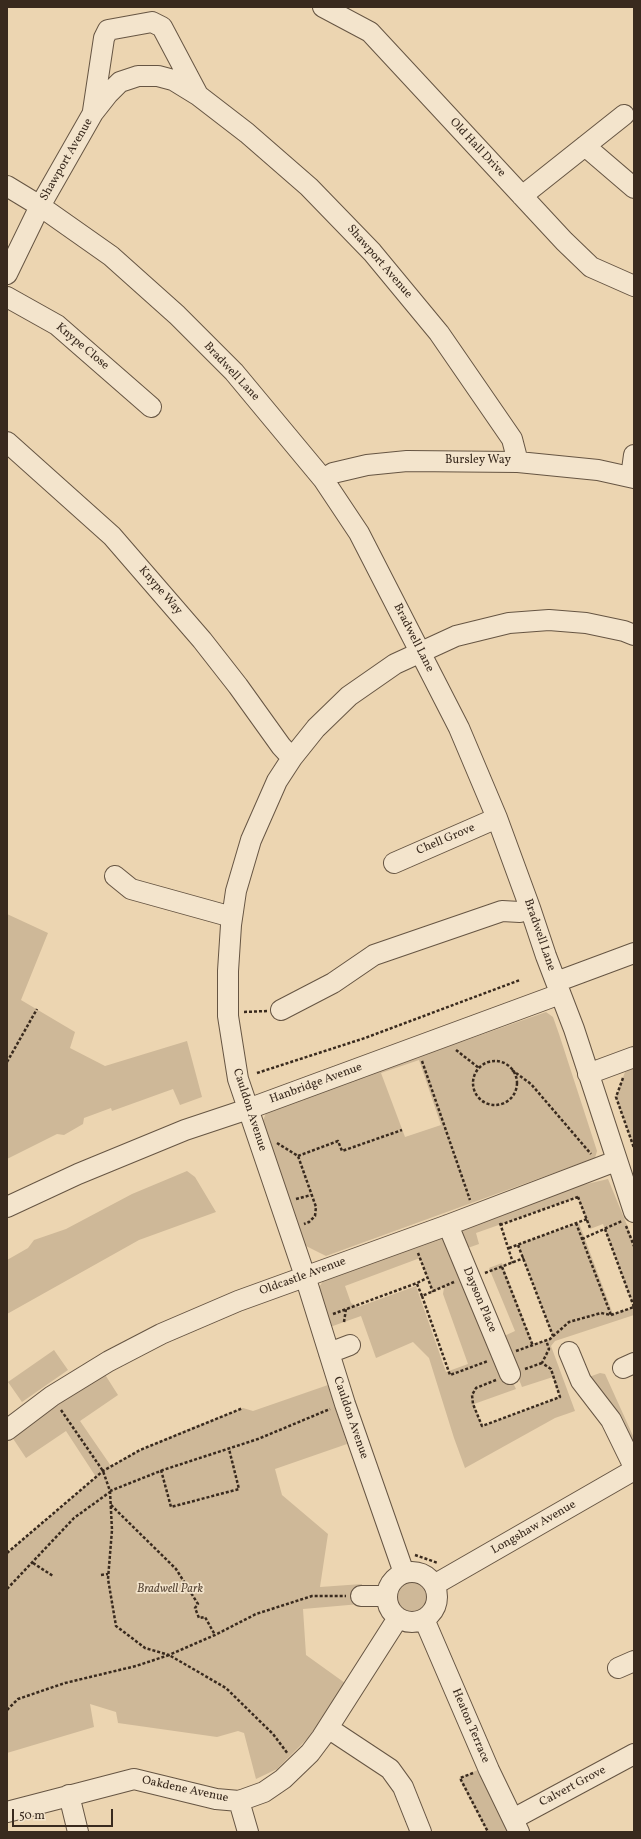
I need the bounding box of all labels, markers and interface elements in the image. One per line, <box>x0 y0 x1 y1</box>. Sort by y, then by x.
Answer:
street label: Shawport Avenue <box>38 116 96 204</box>
street label: Old Hall Drive <box>446 116 508 180</box>
street label: Shawport Avenue <box>343 222 415 302</box>
street label: Knype Close <box>53 321 111 373</box>
street label: Bradwell Lane <box>200 340 262 404</box>
street label: Bursley Way <box>445 454 511 468</box>
street label: Knype Way <box>135 564 185 618</box>
street label: Bradwell Lane <box>390 601 436 675</box>
street label: Chell Grove <box>415 821 477 859</box>
street label: Bradwell Lane <box>520 897 558 973</box>
street label: Hanbridge Avenue <box>268 1061 364 1107</box>
street label: Cauldon Avenue <box>229 1067 269 1153</box>
street label: Oldcastle Avenue <box>258 1255 348 1299</box>
street label: Dayson Place <box>459 1265 499 1335</box>
street label: Cauldon Avenue <box>329 1375 371 1461</box>
street label: Longshaw Avenue <box>489 1498 579 1558</box>
park label: Bradwell Park <box>137 1583 203 1597</box>
street label: Heaton Terrace <box>448 1687 492 1765</box>
street label: Calvert Grove <box>537 1764 609 1810</box>
street label: Oakdene Avenue <box>140 1774 230 1806</box>
scale bar <box>14 1801 115 1827</box>
text: 50 m <box>19 1808 45 1824</box>

